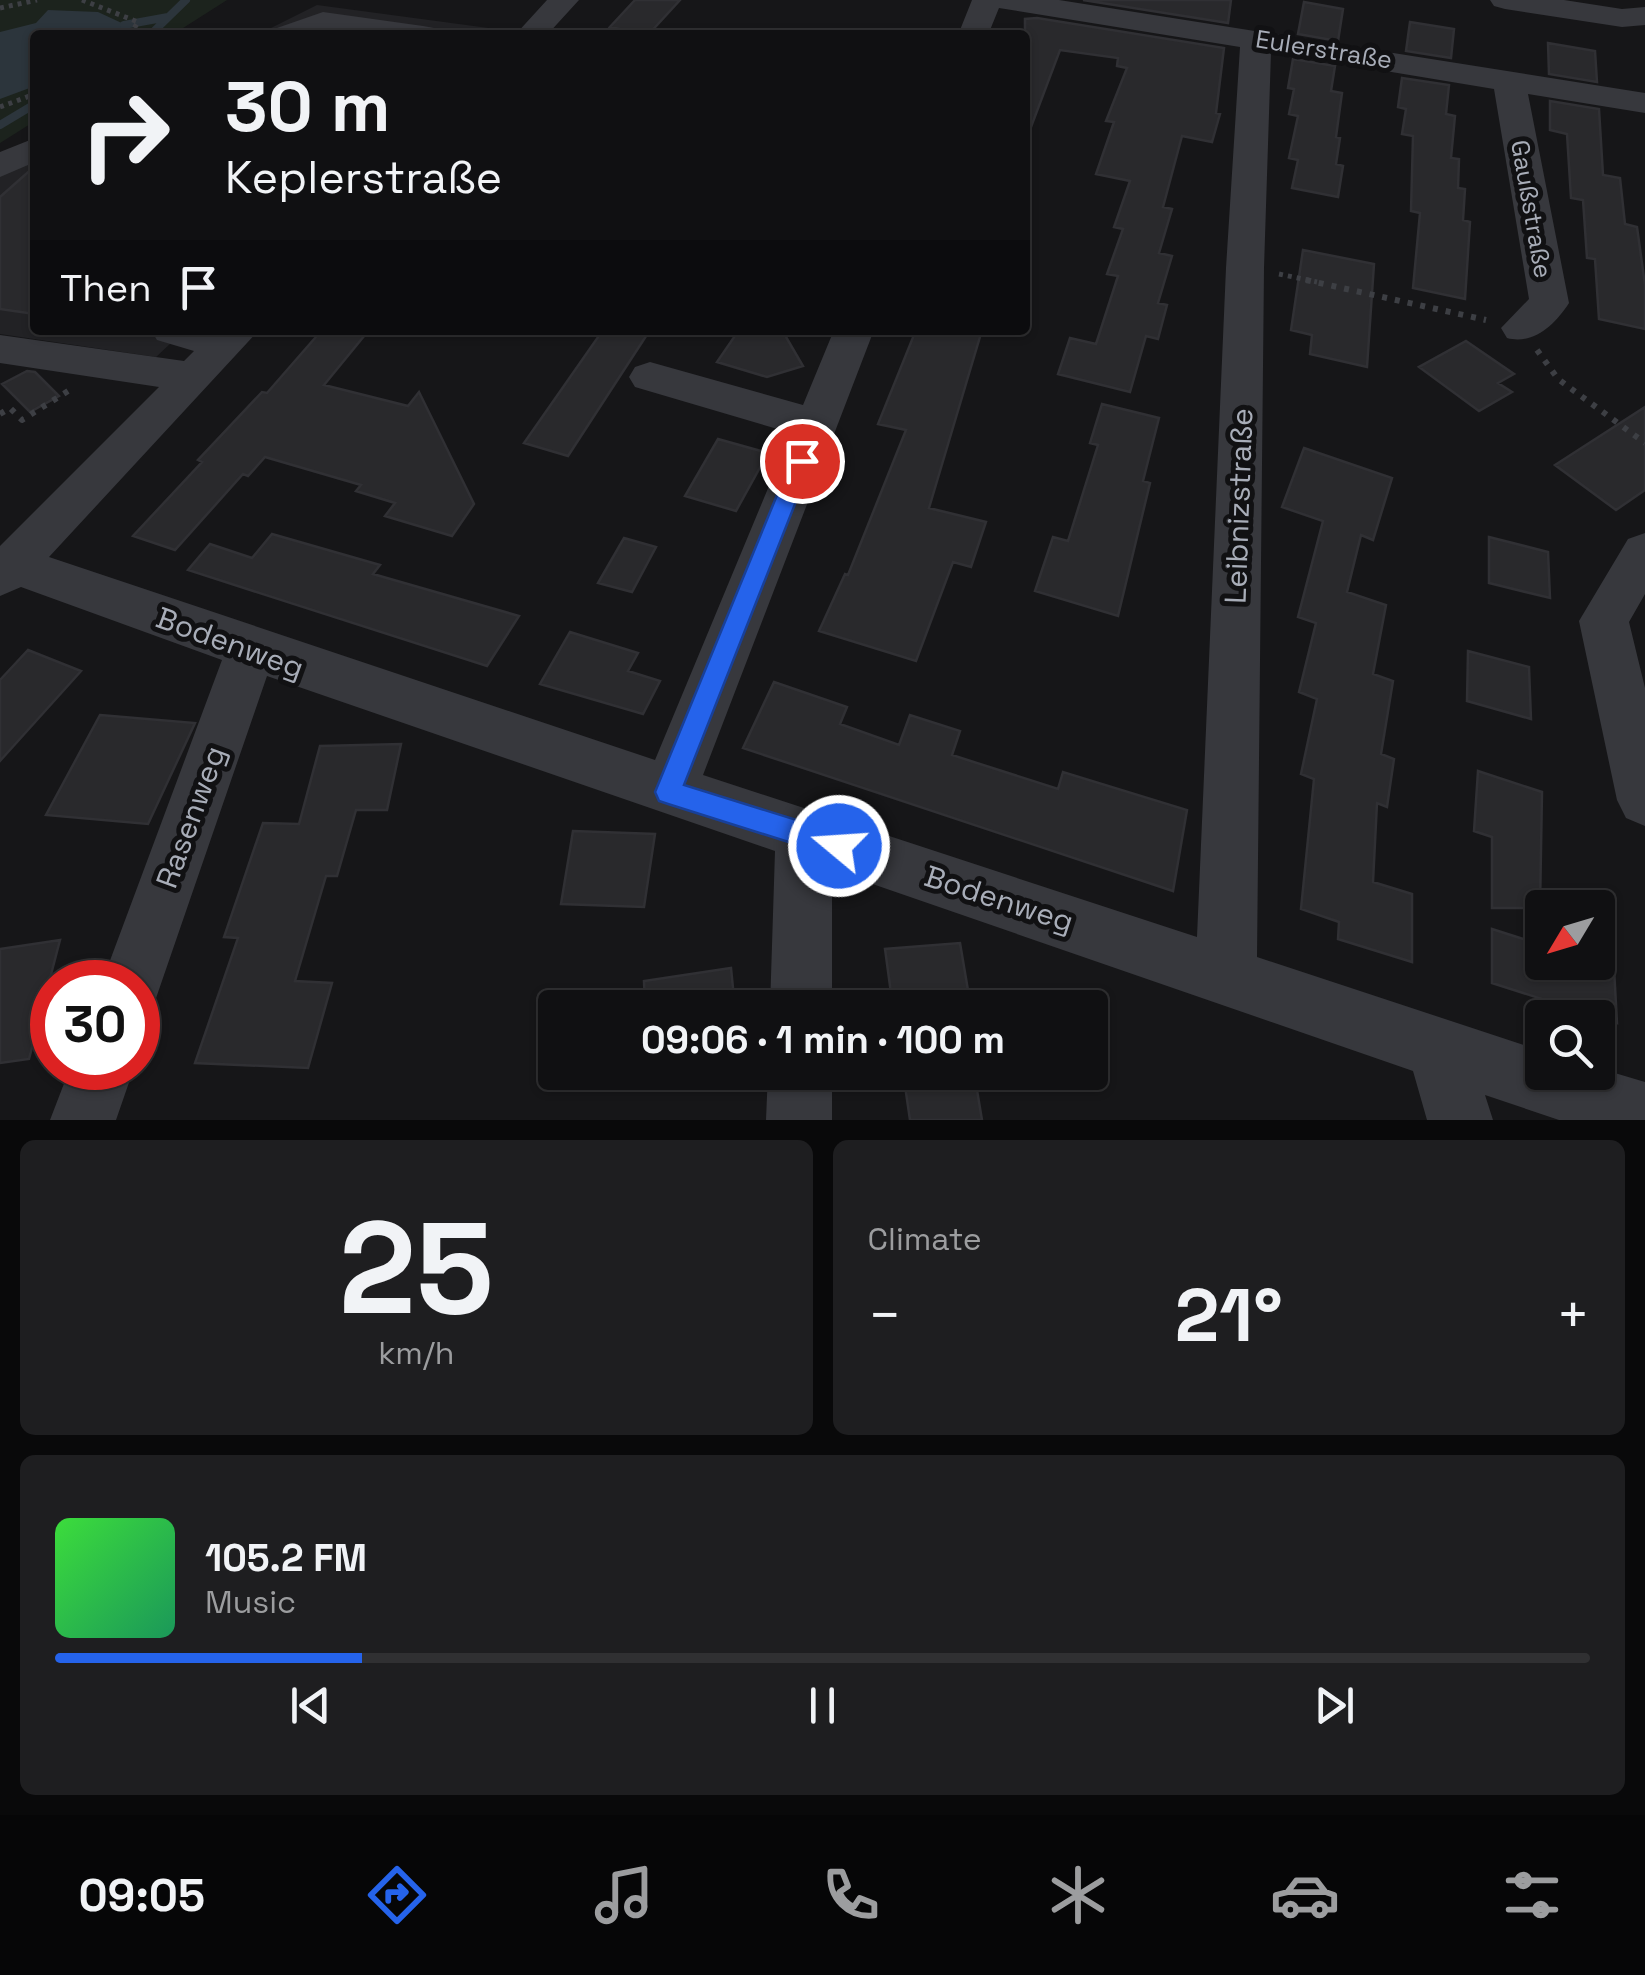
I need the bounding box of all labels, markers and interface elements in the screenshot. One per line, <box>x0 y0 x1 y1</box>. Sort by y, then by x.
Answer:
street label: Eulerstraße <box>1253 22 1395 76</box>
text: 30 m <box>225 62 390 151</box>
icon: right <box>60 70 190 200</box>
street label: Gaußstraße <box>1504 137 1560 281</box>
text: Keplerstraße <box>225 149 502 206</box>
icon: arrive <box>171 260 226 315</box>
text: Then <box>60 264 151 312</box>
street label: Leibnizstraße <box>1216 407 1261 605</box>
pin <box>760 419 845 504</box>
icon: arrive <box>775 434 830 489</box>
street label: Bodenweg <box>151 598 309 687</box>
street label: Rasenweg <box>147 740 234 893</box>
position arrow <box>787 794 891 898</box>
street label: Bodenweg <box>920 856 1079 941</box>
north arrow <box>1525 890 1615 980</box>
map controls <box>1525 890 1615 1090</box>
speed limit sign: 30 <box>30 960 160 1090</box>
button: search <box>1525 1000 1615 1090</box>
text: 09:06 · 1 min · 100 m <box>641 1016 1005 1064</box>
text: 25 <box>339 1185 494 1351</box>
text: Climate <box>868 1219 982 1259</box>
text: 21° <box>1175 1267 1283 1363</box>
text: − <box>868 1280 902 1350</box>
text: + <box>1556 1280 1590 1350</box>
text: km/h <box>378 1333 454 1373</box>
text: 105.2 FM <box>205 1534 367 1582</box>
text: Music <box>205 1582 296 1622</box>
icon: previous <box>283 1678 338 1733</box>
icon: pause <box>795 1678 850 1733</box>
icon: next <box>1307 1678 1362 1733</box>
icon: directions <box>362 1860 432 1930</box>
icon: music <box>589 1860 659 1930</box>
icon: phone <box>816 1860 886 1930</box>
icon: climate <box>1043 1860 1113 1930</box>
icon: car <box>1270 1860 1340 1930</box>
icon: filters <box>1497 1860 1567 1930</box>
text: 09:05 <box>78 1867 205 1924</box>

